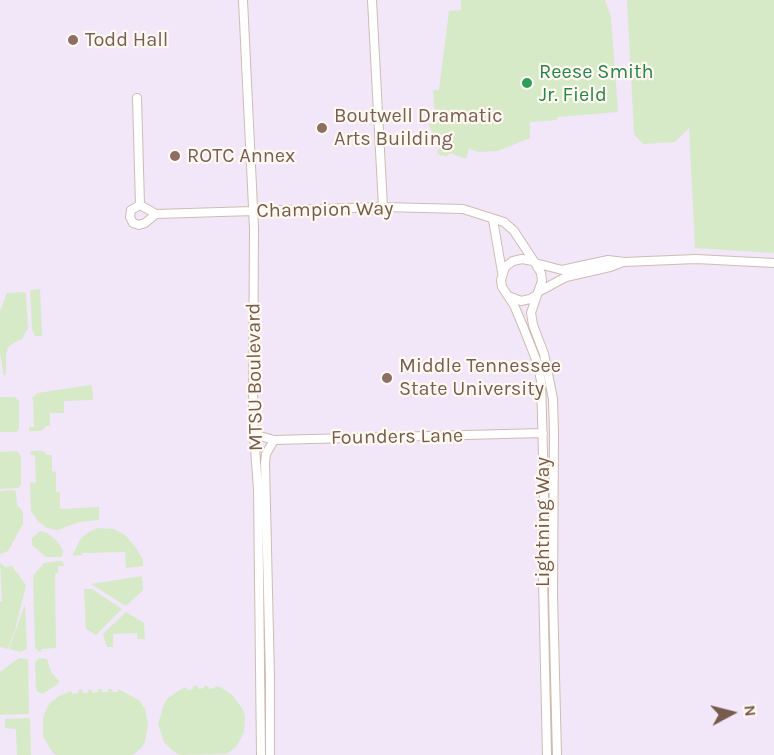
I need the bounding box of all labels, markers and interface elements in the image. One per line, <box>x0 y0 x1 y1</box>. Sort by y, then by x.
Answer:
place label: Todd Hall <box>85 28 168 52</box>
marker: Todd Hall <box>66 33 80 47</box>
place label: Reese Smith Jr. Field <box>539 60 654 107</box>
marker: Reese Smith Jr. Field <box>520 76 534 90</box>
place label: Boutwell Dramatic Arts Building <box>334 104 503 151</box>
marker: Boutwell Dramatic Arts Building <box>315 121 329 135</box>
place label: ROTC Annex <box>187 144 295 168</box>
marker: ROTC Annex <box>168 149 182 163</box>
street label: Champion Way <box>256 197 394 223</box>
street label: MTSU Boulevard <box>242 303 268 451</box>
place label: Middle Tennessee State University <box>399 354 561 401</box>
marker: Middle Tennessee State University <box>380 371 394 385</box>
street label: Founders Lane <box>331 424 463 450</box>
street label: Lightning Way <box>531 457 555 587</box>
north arrow <box>702 683 762 743</box>
text: N <box>740 704 760 718</box>

